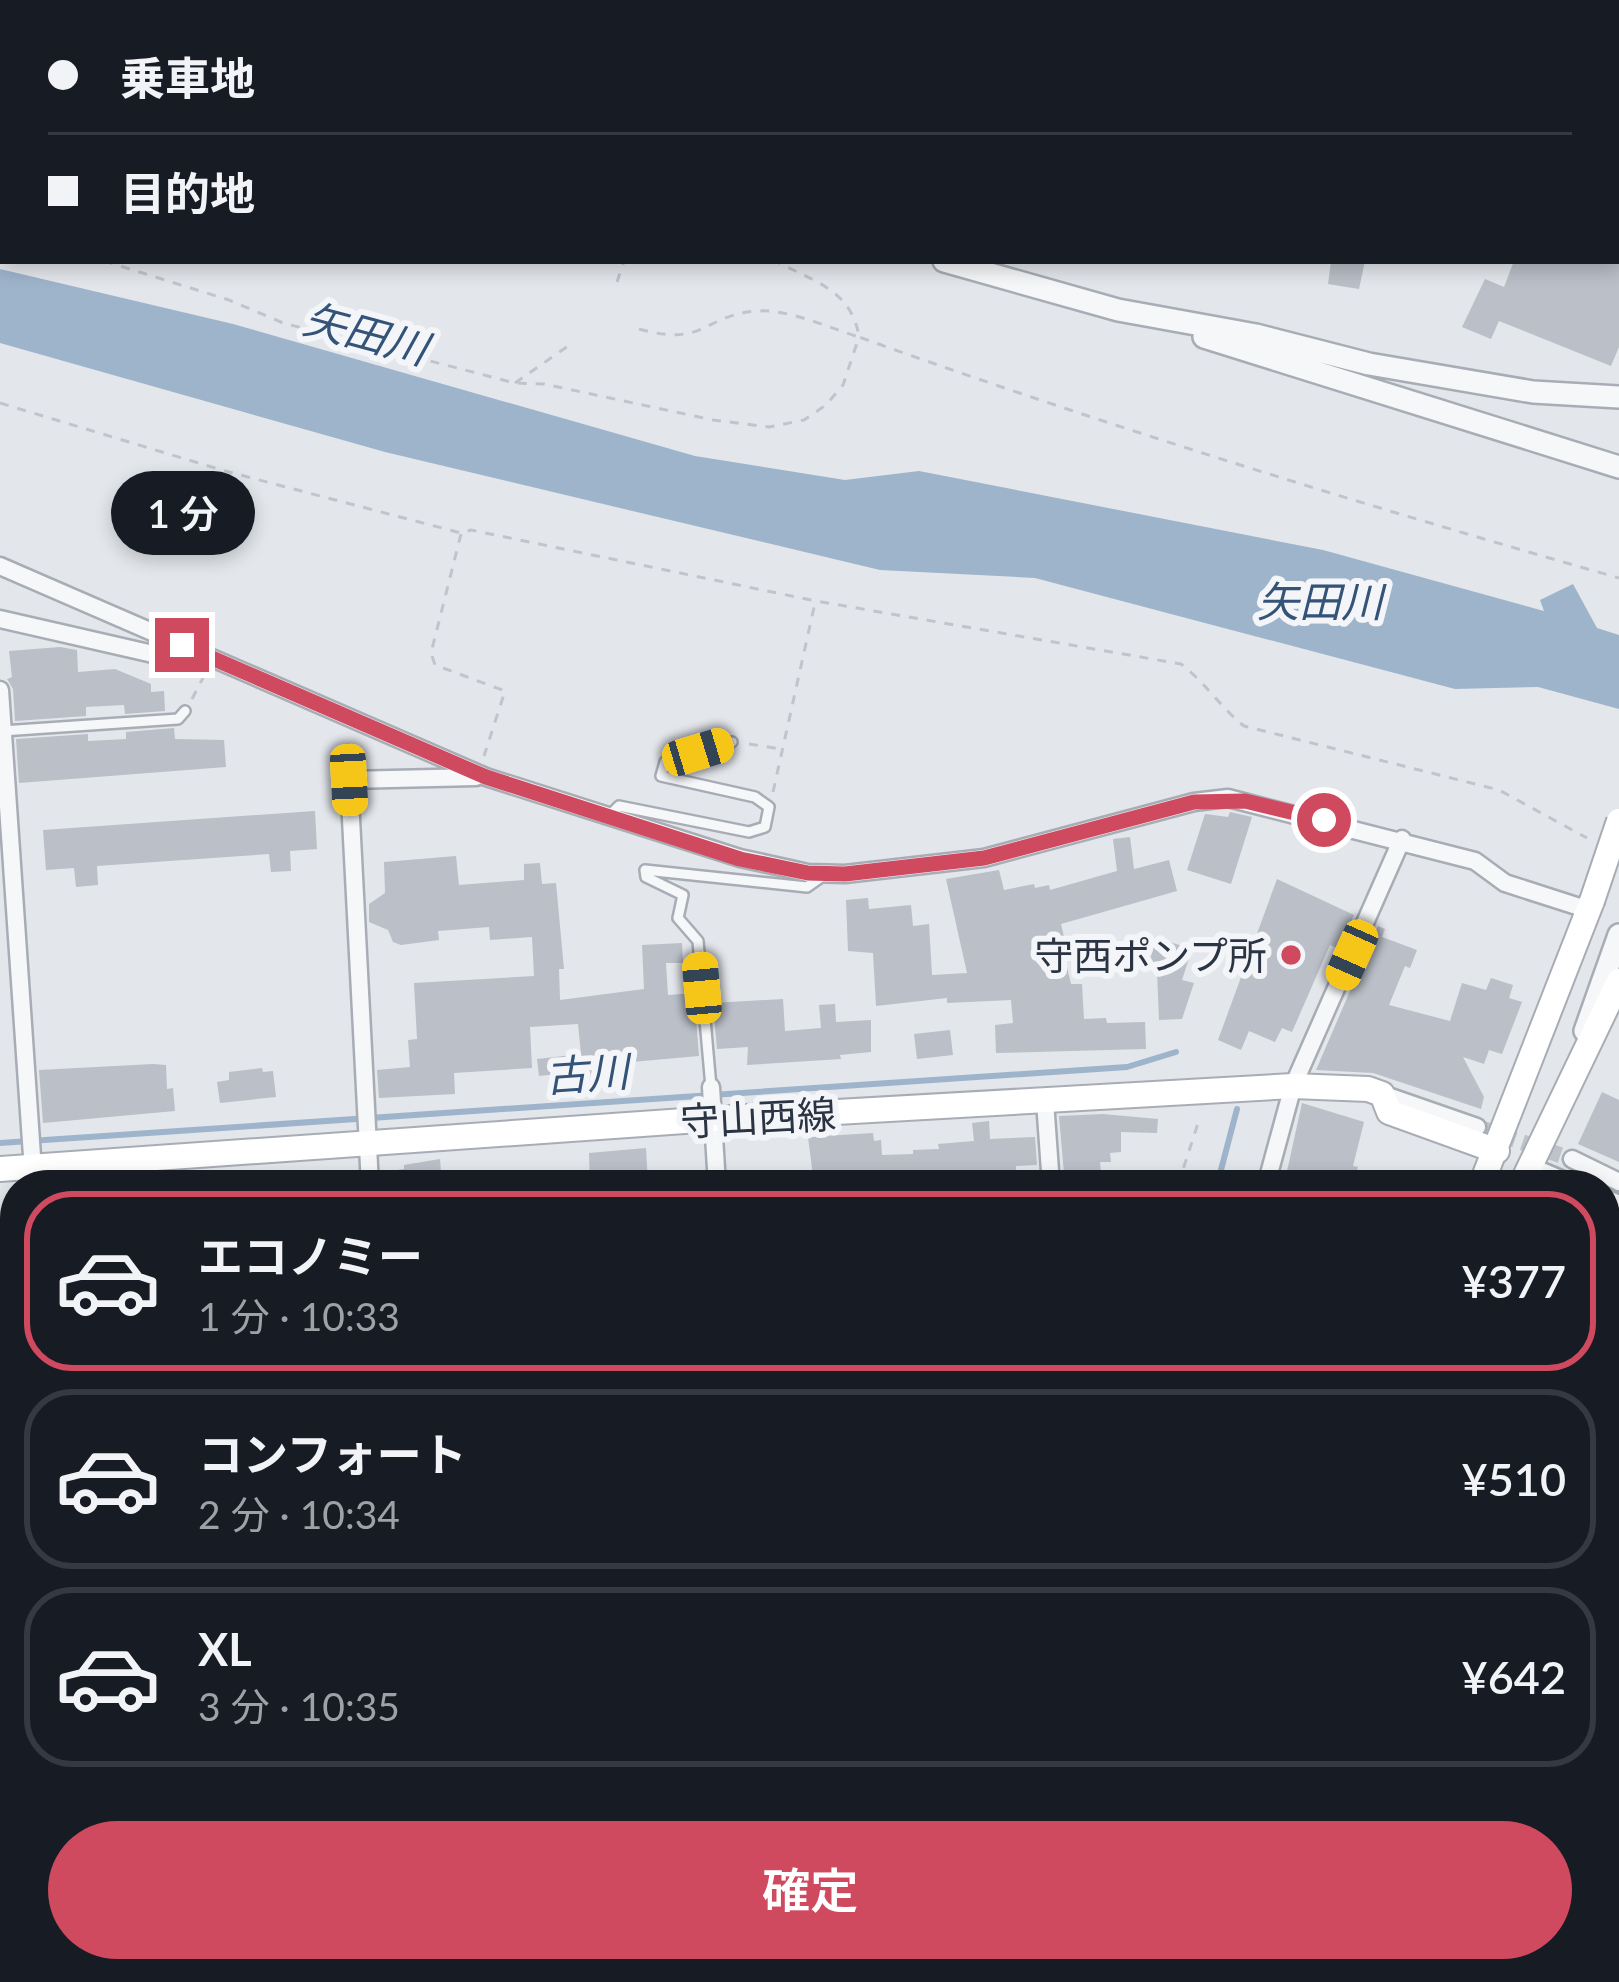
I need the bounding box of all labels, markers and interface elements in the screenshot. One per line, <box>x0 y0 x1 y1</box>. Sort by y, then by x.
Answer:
text: 乗車地 <box>120 51 255 105</box>
text: 目的地 <box>120 166 255 220</box>
water label: 矢田川 <box>299 293 437 374</box>
callout: 1 分 <box>110 471 254 555</box>
text: 1 分 <box>147 490 219 536</box>
water label: 矢田川 <box>1257 576 1387 626</box>
route end <box>155 618 209 672</box>
car <box>658 724 738 780</box>
car <box>329 743 369 817</box>
route start <box>1297 793 1351 847</box>
car <box>1321 915 1383 995</box>
place label: 守西ポンプ所 <box>1034 932 1267 978</box>
marker: 守西ポンプ所 <box>1278 942 1304 968</box>
car <box>681 951 723 1025</box>
water label: 古川 <box>543 1045 635 1101</box>
street label: 守山西線 <box>679 1090 837 1144</box>
icon: car <box>54 1227 162 1335</box>
text: エコノミー <box>198 1229 423 1283</box>
text: ¥377 <box>1462 1254 1566 1308</box>
text: 1 分 · 10:33 <box>198 1293 400 1339</box>
icon: car <box>54 1425 162 1533</box>
text: コンフォート <box>198 1427 467 1481</box>
text: ¥510 <box>1462 1452 1566 1506</box>
text: 2 分 · 10:34 <box>198 1491 400 1537</box>
text: XL <box>198 1622 252 1676</box>
icon: car <box>54 1623 162 1731</box>
text: ¥642 <box>1462 1650 1566 1704</box>
text: 3 分 · 10:35 <box>198 1683 400 1729</box>
button: 確定 <box>48 1821 1572 1959</box>

